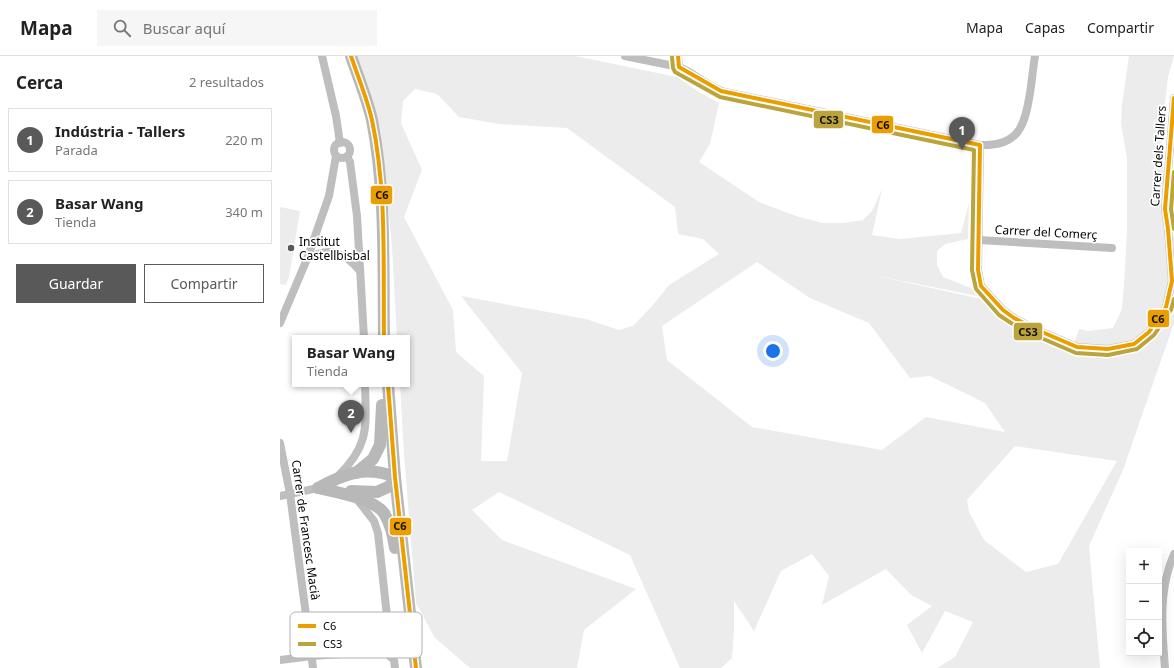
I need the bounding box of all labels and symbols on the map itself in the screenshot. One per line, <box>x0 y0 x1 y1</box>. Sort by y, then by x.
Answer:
street label: Carrer dels Tallers <box>1146 105 1170 207</box>
line badge: CS3 <box>813 110 844 129</box>
text: CS3 <box>819 112 839 127</box>
line badge: C6 <box>871 115 894 134</box>
text: C6 <box>876 117 890 132</box>
pin: 1 <box>949 117 975 150</box>
line badge: C6 <box>370 185 393 205</box>
text: C6 <box>375 187 389 202</box>
street label: Carrer del Comerç <box>994 221 1098 243</box>
place label: Institut Castellbisbal <box>299 233 370 264</box>
marker: Institut Castellbisbal <box>286 243 296 253</box>
line badge: C6 <box>1147 309 1170 328</box>
text: C6 <box>1151 311 1165 326</box>
line badge: CS3 <box>1013 322 1043 341</box>
text: CS3 <box>1018 324 1038 339</box>
your location <box>763 341 783 361</box>
pin: 2 <box>338 400 364 433</box>
street label: Carrer de Francesc Macià <box>288 459 324 601</box>
line badge: C6 <box>389 517 412 536</box>
text: C6 <box>393 518 407 533</box>
legend <box>290 612 422 658</box>
text: C6 <box>323 618 336 633</box>
text: CS3 <box>323 636 342 651</box>

